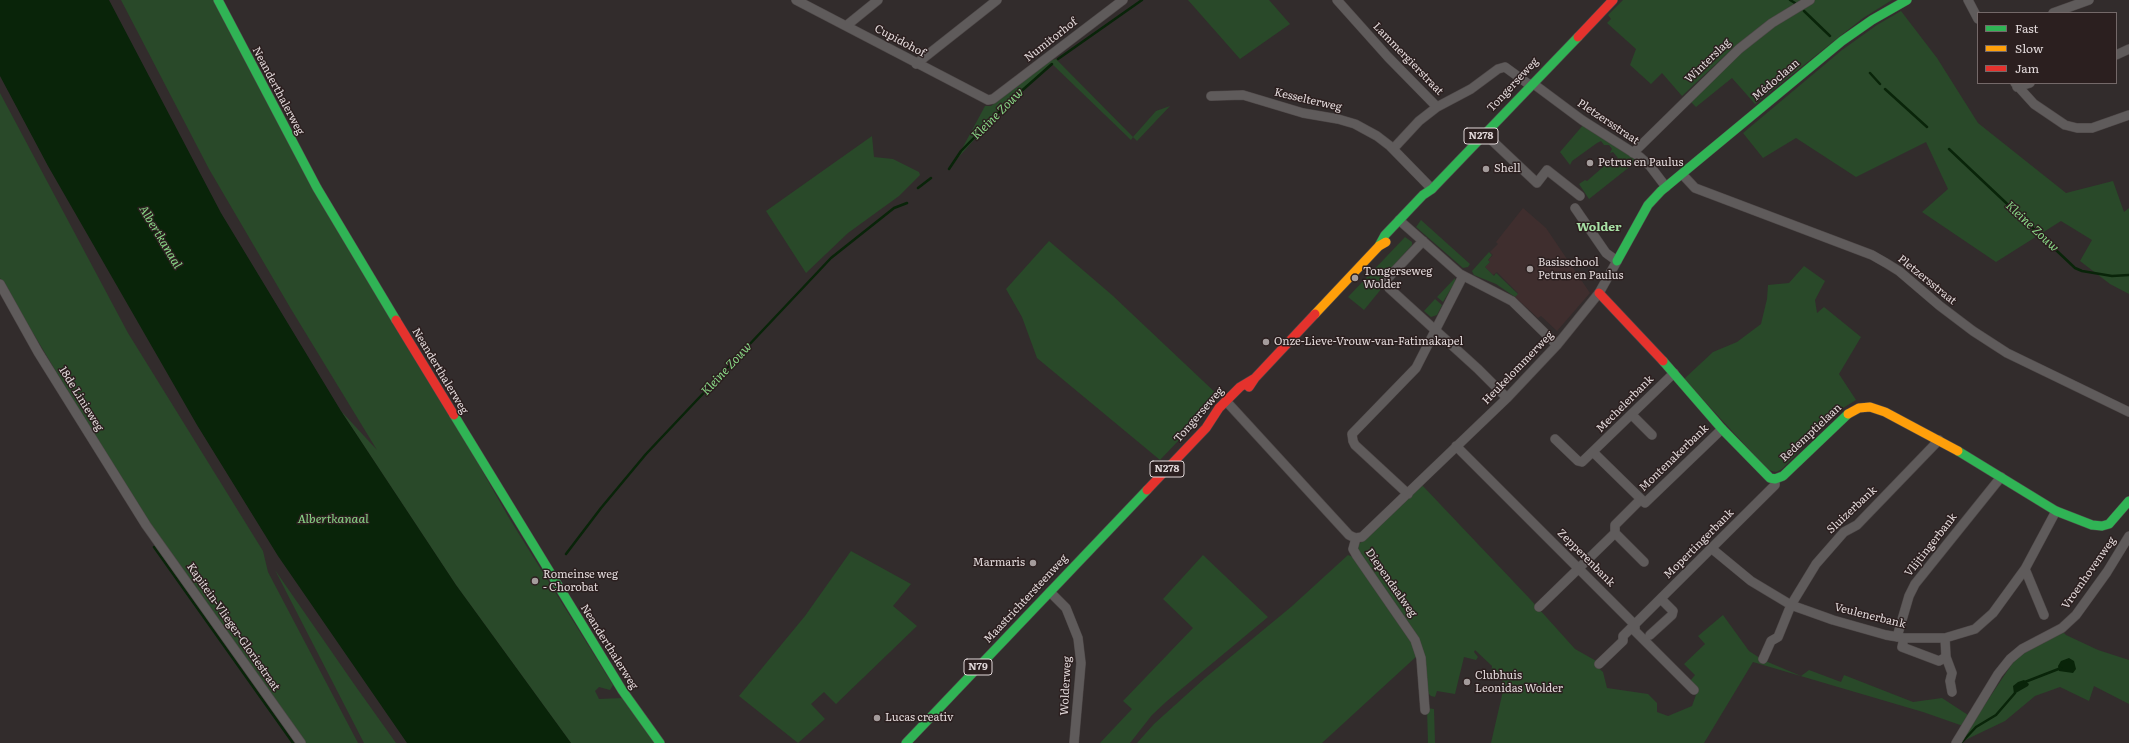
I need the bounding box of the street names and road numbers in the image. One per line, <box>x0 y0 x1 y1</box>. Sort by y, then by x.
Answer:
street label: Numitorhof <box>1022 15 1080 65</box>
street label: Lammergierstraat <box>1370 20 1446 98</box>
street label: Cupidohof <box>872 22 928 60</box>
street label: Winterslag <box>1682 36 1734 86</box>
street label: Neanderthalerweg <box>249 45 307 137</box>
street label: Tongerseweg <box>1485 55 1541 115</box>
street label: Médoclaan <box>1750 56 1802 104</box>
street label: Kesselterweg <box>1273 86 1343 114</box>
street label: Pletzersstraat <box>1575 97 1641 147</box>
road number: N278 <box>1464 128 1498 144</box>
street label: Pletzersstraat <box>1895 252 1959 308</box>
street label: Neanderthalerweg <box>409 326 471 416</box>
street label: Heukelommerweg <box>1480 329 1556 407</box>
street label: 18de Linieweg <box>56 364 106 434</box>
street label: Mechelerbank <box>1594 373 1656 435</box>
street label: Tongerseweg <box>1171 384 1227 446</box>
street label: Redemptielaan <box>1778 401 1844 465</box>
street label: Montenakerbank <box>1637 422 1711 494</box>
road number: N278 <box>1150 461 1184 477</box>
street label: Sluizerbank <box>1824 484 1880 536</box>
street label: Mopertingerbank <box>1661 506 1737 582</box>
street label: Vlijtingerbank <box>1902 511 1960 579</box>
street label: Zepperenbank <box>1554 526 1618 590</box>
street label: Vroenhovenweg <box>2059 534 2119 612</box>
street label: Diependaalweg <box>1362 546 1420 620</box>
street label: Maastrichtersteenweg <box>981 552 1071 646</box>
street label: Kapitein-Vlieger-Gloriestraat <box>184 561 282 693</box>
street label: Veulenerbank <box>1833 601 1907 631</box>
street label: Neanderthalerweg <box>577 602 641 692</box>
street label: Wolderweg <box>1058 656 1074 716</box>
road number: N79 <box>964 659 992 675</box>

